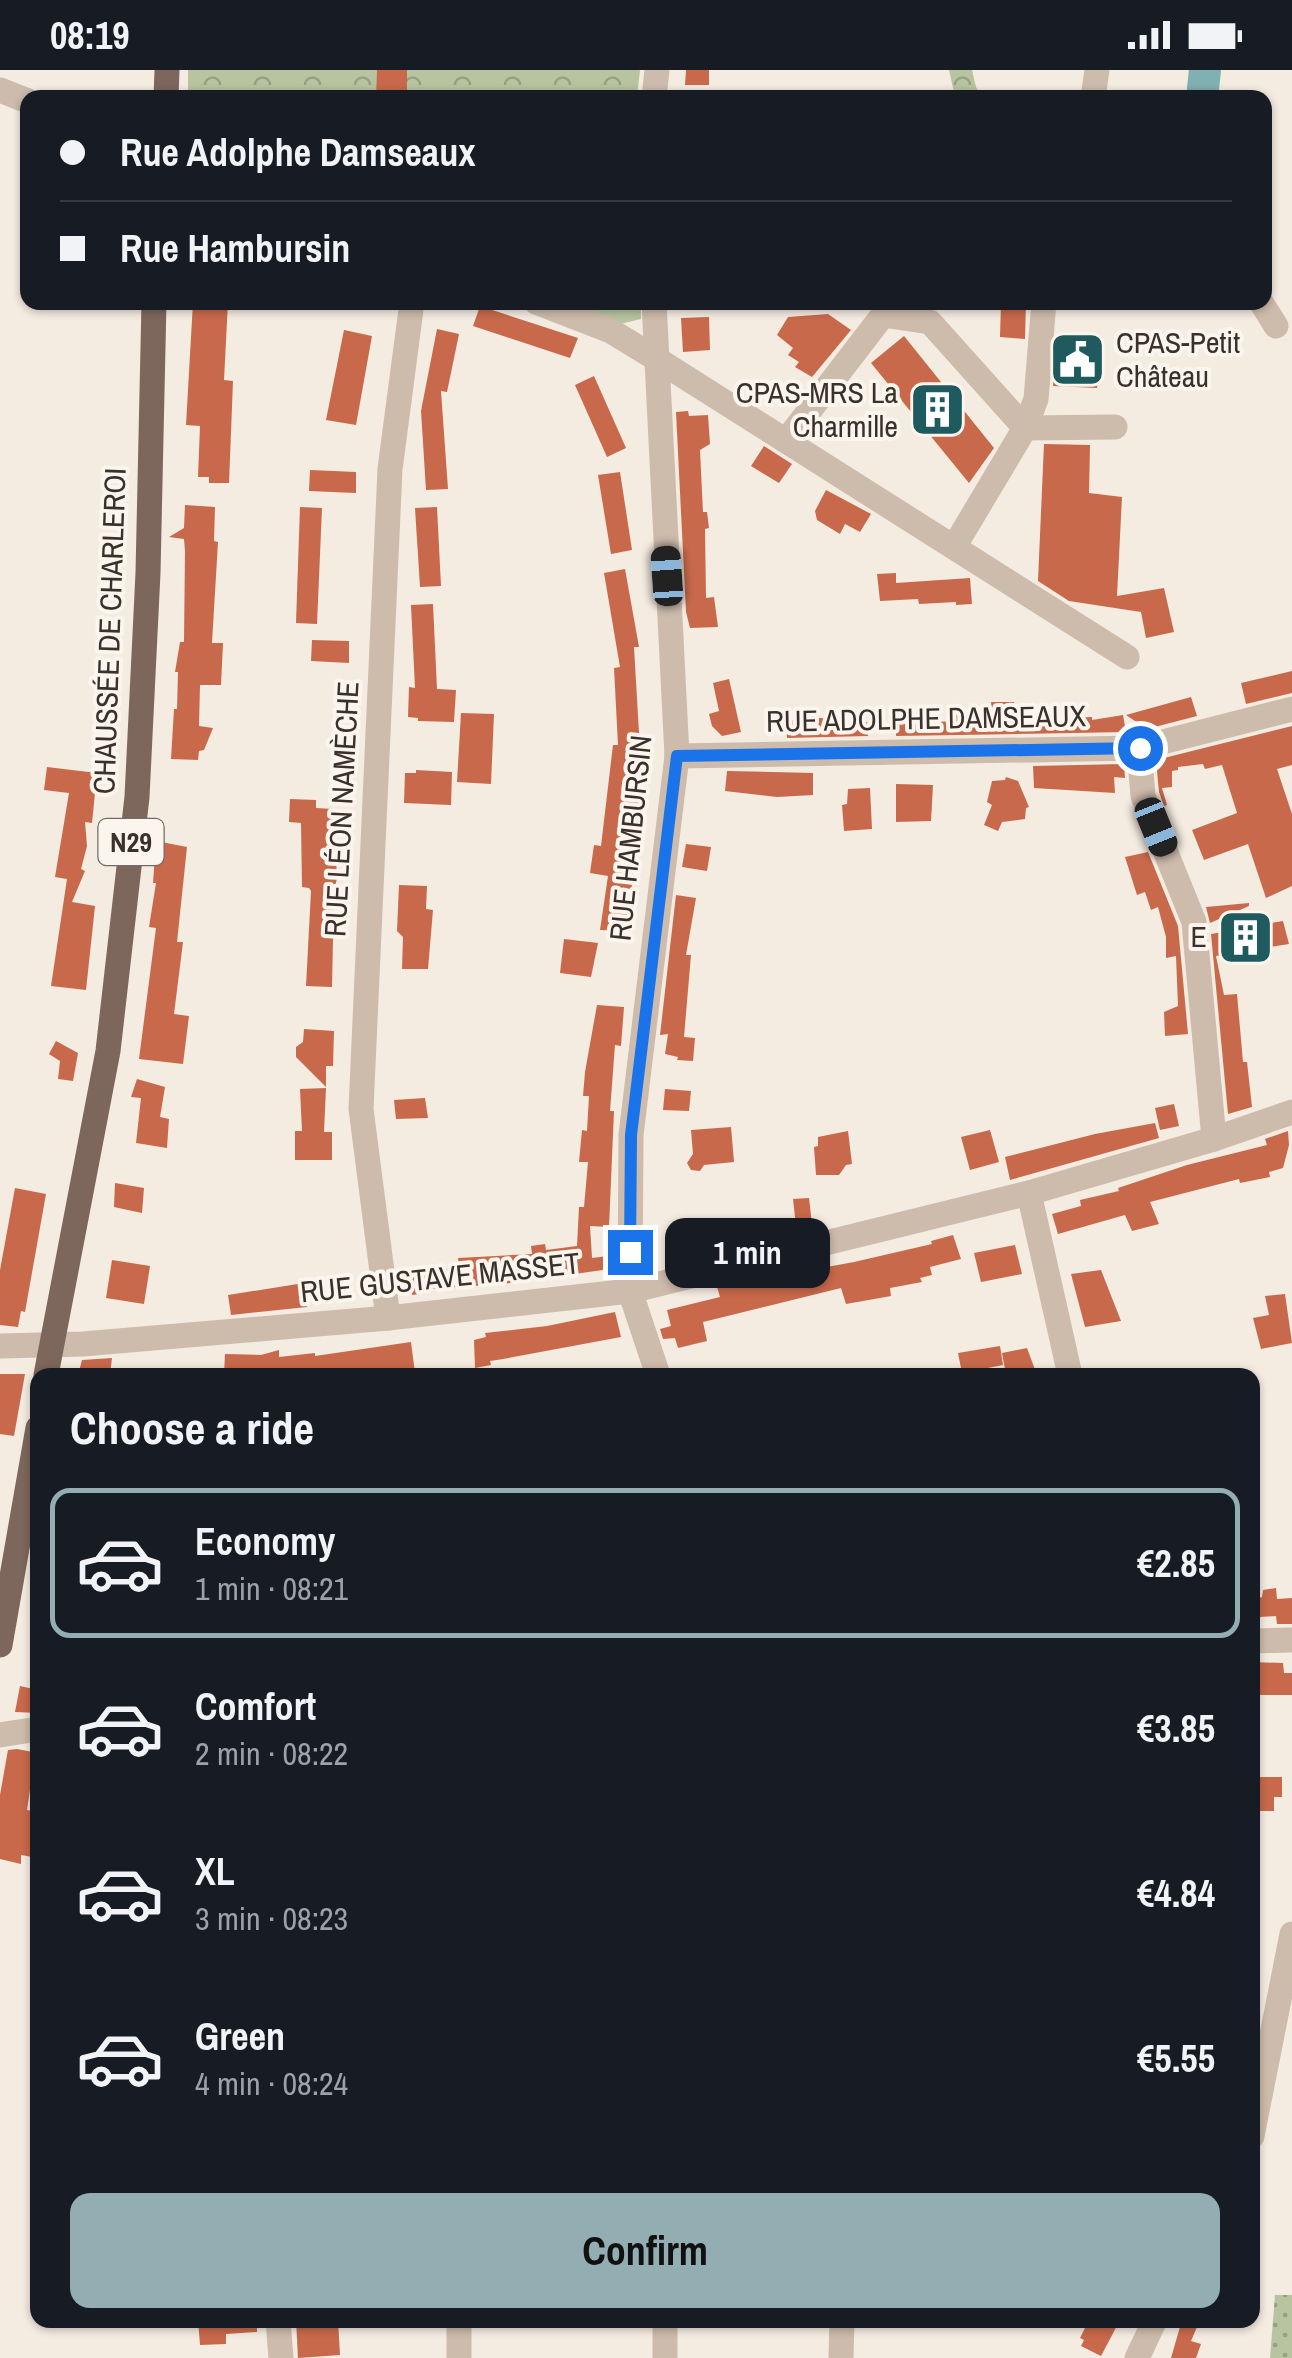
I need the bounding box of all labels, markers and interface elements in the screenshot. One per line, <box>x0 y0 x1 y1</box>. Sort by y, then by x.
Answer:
text: 08:19 <box>50 10 130 61</box>
text: Rue Adolphe Damseaux <box>120 127 476 178</box>
text: Rue Hambursin <box>120 223 350 274</box>
place label: CPAS-Petit Château <box>1116 322 1240 396</box>
public building icon: CPAS-Petit Château <box>1047 330 1107 390</box>
place label: CPAS-MRS La Charmille <box>736 372 898 446</box>
building icon: CPAS-MRS La Charmille <box>907 380 967 440</box>
street label: CHAUSSÉE DE CHARLEROI <box>83 467 135 795</box>
car <box>650 545 684 607</box>
street label: RUE LÉON NAMÈCHE <box>314 680 368 938</box>
street label: RUE ADOLPHE DAMSEAUX <box>766 695 1087 741</box>
route start <box>1118 726 1163 771</box>
street label: RUE HAMBURSIN <box>599 733 661 943</box>
car <box>1131 794 1181 860</box>
road number: N29 <box>98 819 164 865</box>
building icon: E <box>1216 907 1276 967</box>
place label: E <box>1191 916 1207 956</box>
callout: 1 min <box>665 1217 830 1287</box>
route end <box>608 1230 653 1275</box>
text: 1 min <box>713 1231 782 1274</box>
street label: RUE GUSTAVE MASSET <box>298 1242 582 1312</box>
text: Choose a ride <box>70 1397 314 1458</box>
text: Economy <box>195 1516 335 1567</box>
icon: car <box>75 1518 165 1608</box>
text: €2.85 <box>1137 1538 1215 1589</box>
text: 1 min · 08:21 <box>195 1567 348 1610</box>
text: Comfort <box>195 1681 316 1732</box>
icon: car <box>75 1683 165 1773</box>
text: €3.85 <box>1137 1703 1215 1754</box>
text: 2 min · 08:22 <box>195 1732 348 1775</box>
text: XL <box>195 1846 235 1897</box>
icon: car <box>75 1848 165 1938</box>
text: €4.84 <box>1137 1868 1215 1919</box>
text: 3 min · 08:23 <box>195 1897 348 1940</box>
text: Green <box>195 2011 285 2062</box>
icon: car <box>75 2013 165 2103</box>
text: €5.55 <box>1137 2033 1215 2084</box>
text: 4 min · 08:24 <box>195 2062 348 2105</box>
button: Confirm <box>70 2193 1220 2308</box>

